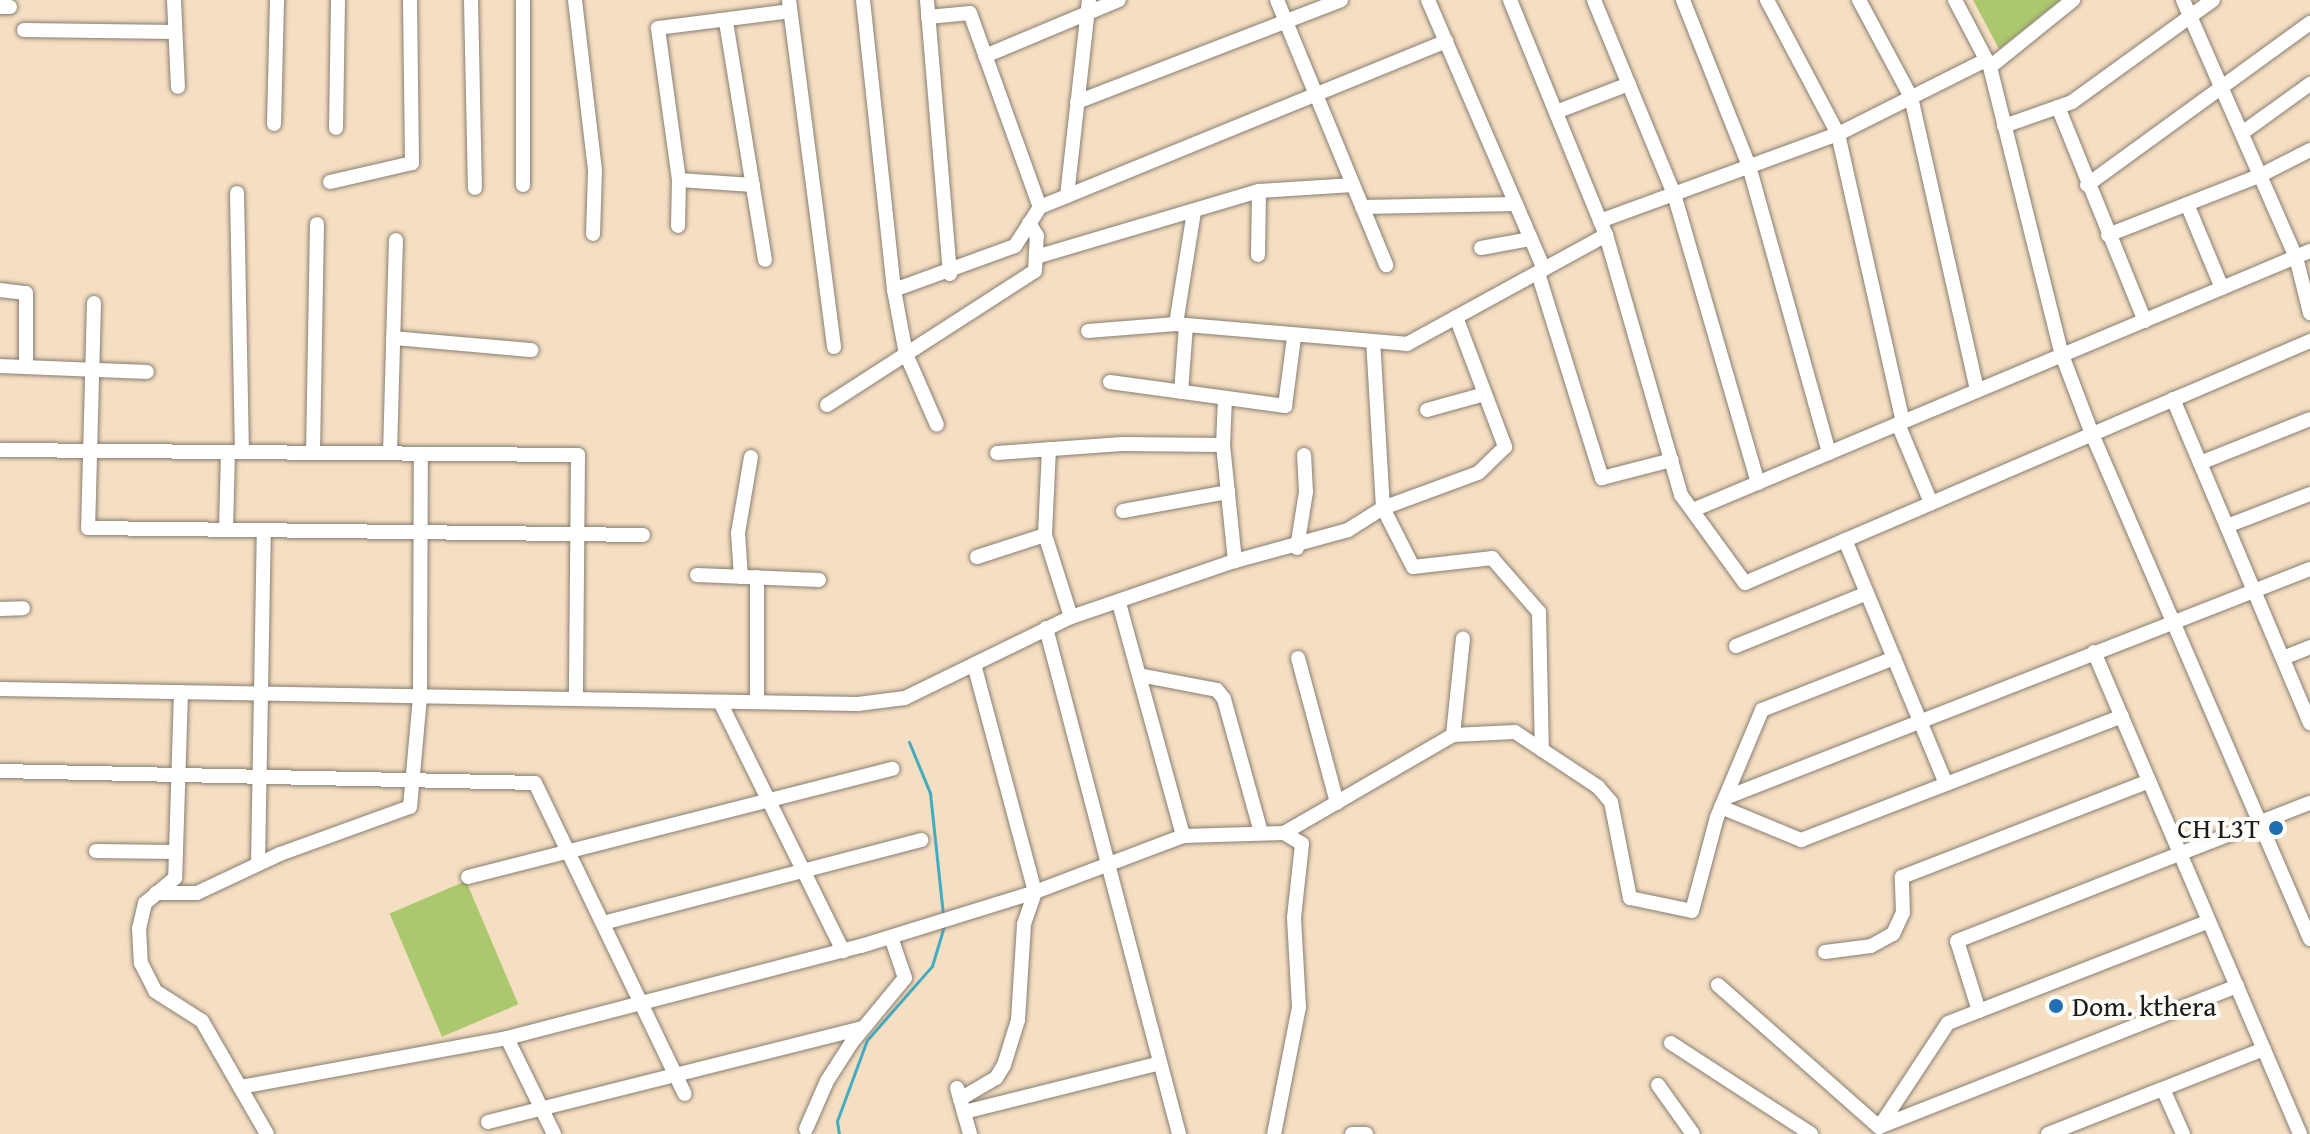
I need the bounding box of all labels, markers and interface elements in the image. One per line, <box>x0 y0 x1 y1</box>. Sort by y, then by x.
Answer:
place label: CH L3T <box>2177 811 2260 845</box>
marker: CH L3T <box>2267 819 2285 837</box>
place label: Dom. kthera <box>2072 989 2217 1023</box>
marker: Dom. kthera <box>2047 997 2065 1015</box>

